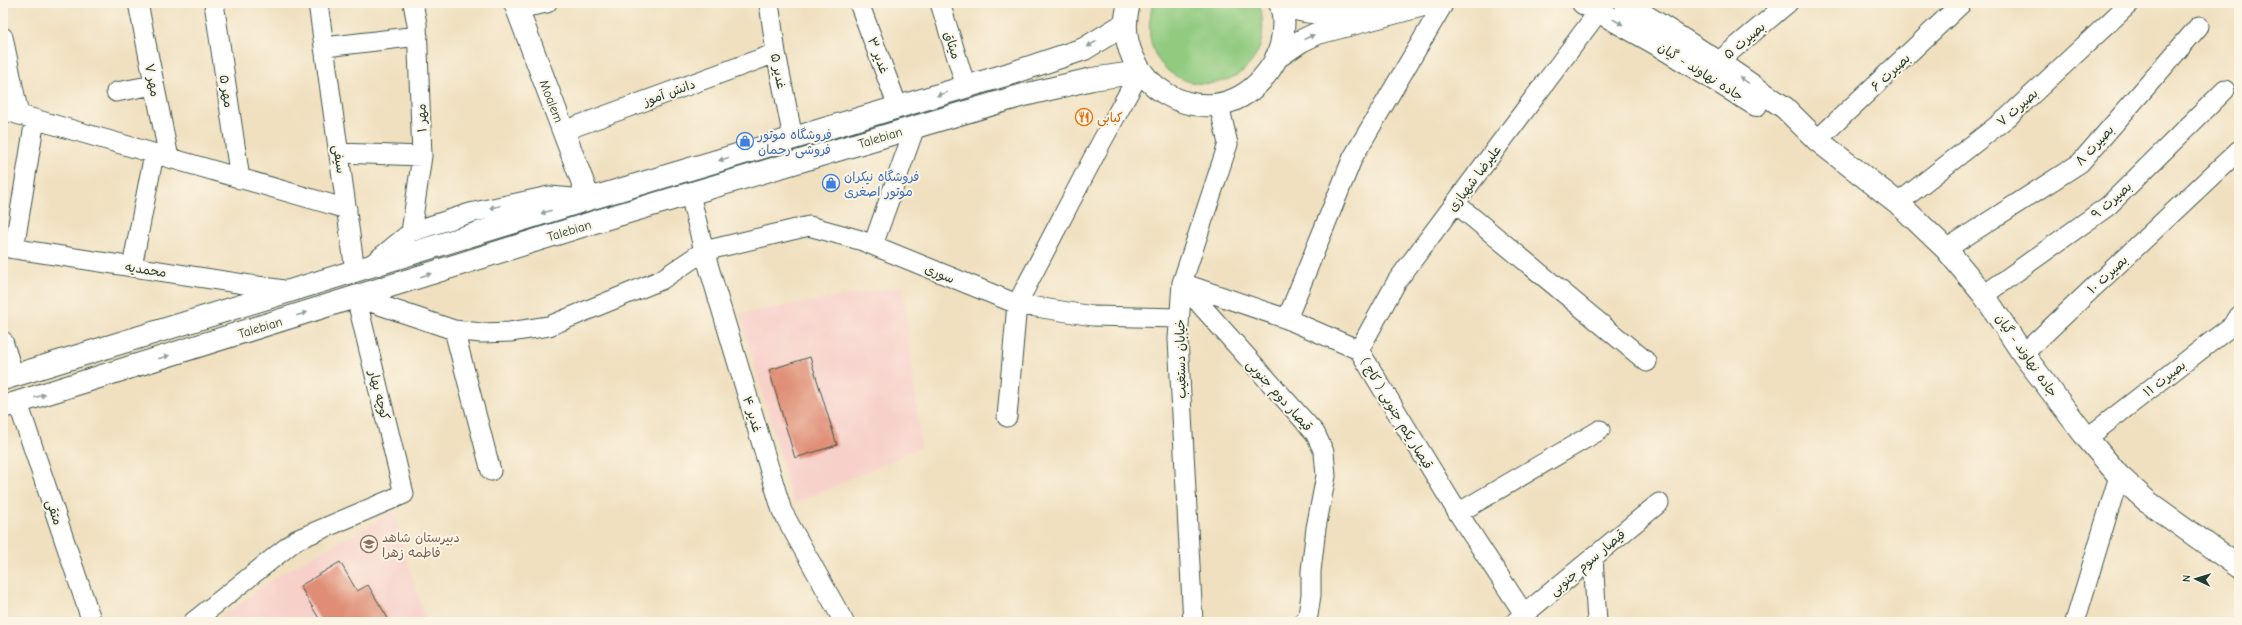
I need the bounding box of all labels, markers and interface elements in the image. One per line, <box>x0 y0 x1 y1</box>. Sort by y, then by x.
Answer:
one-way arrow <box>1612 18 1624 25</box>
street label: بصیرت ۵ <box>1721 19 1769 63</box>
street label: میثاق <box>940 29 964 61</box>
one-way arrow <box>1304 34 1316 40</box>
street label: غدیر ۳ <box>864 35 892 76</box>
street label: جاده نهاوند - گیان <box>1655 39 1746 105</box>
one-way arrow <box>1087 40 1097 48</box>
street label: بصیرت ۶ <box>1868 50 1914 95</box>
street label: غدیر ۵ <box>767 52 789 90</box>
street label: مهر ۷ <box>142 62 163 98</box>
street label: مهر ۵ <box>217 74 237 109</box>
street label: دانش آموز <box>640 76 698 110</box>
one-way arrow <box>1739 76 1750 84</box>
street label: Moalem <box>537 78 567 125</box>
street label: بصیرت ۷ <box>1994 85 2042 130</box>
one-way arrow <box>936 91 948 97</box>
street label: مهر ۱ <box>414 103 429 133</box>
restaurant icon: کبابی <box>1074 107 1094 127</box>
place label: کبابی <box>1097 110 1123 127</box>
street label: بصیرت ۸ <box>2072 122 2117 169</box>
street label: Talebian <box>856 124 904 151</box>
place label: فروشگاه موتور فروشی رحمان <box>757 127 832 159</box>
shop icon: فروشگاه موتور فروشی رحمان <box>735 131 755 151</box>
street label: علیرضا شهبازی <box>1445 142 1505 215</box>
street label: سیفی <box>328 144 349 175</box>
one-way arrow <box>718 156 730 162</box>
place label: فروشگاه نیکران موتور اصغری <box>844 169 919 200</box>
shop icon: فروشگاه نیکران موتور اصغری <box>821 173 841 193</box>
street label: بصیرت ۹ <box>2088 179 2135 223</box>
one-way arrow <box>489 205 501 211</box>
one-way arrow <box>539 209 551 215</box>
street label: Talebian <box>545 217 593 244</box>
street label: بصیرت ۱۰ <box>2084 252 2131 297</box>
street label: محمدیه <box>124 259 168 281</box>
street label: سوری <box>922 261 957 287</box>
one-way arrow <box>420 272 432 278</box>
one-way arrow <box>296 311 308 317</box>
street label: جاده نهاوند - گیان <box>1992 311 2061 400</box>
street label: Talebian <box>236 314 284 341</box>
street label: خیابان دستغیب <box>1172 319 1190 399</box>
one-way arrow <box>159 354 171 360</box>
street label: قیصار یکم جنوبی ( کاج ) <box>1355 355 1436 473</box>
street label: قیصار دوم جنوبی <box>1241 357 1316 436</box>
street label: بصیرت ۱۱ <box>2140 357 2189 400</box>
street label: کوچه بهار <box>365 368 393 422</box>
one-way arrow <box>35 392 47 398</box>
street label: غدیر ۴ <box>739 394 765 434</box>
street label: متقی <box>41 497 66 528</box>
street label: قیصار سوم جنوبی <box>1546 526 1630 601</box>
place label: دبیرستان شاهد فاطمه زهرا <box>382 530 460 561</box>
school or university icon: دبیرستان شاهد فاطمه زهرا <box>359 534 379 554</box>
north arrow <box>2176 559 2216 599</box>
text: N <box>2180 574 2193 582</box>

